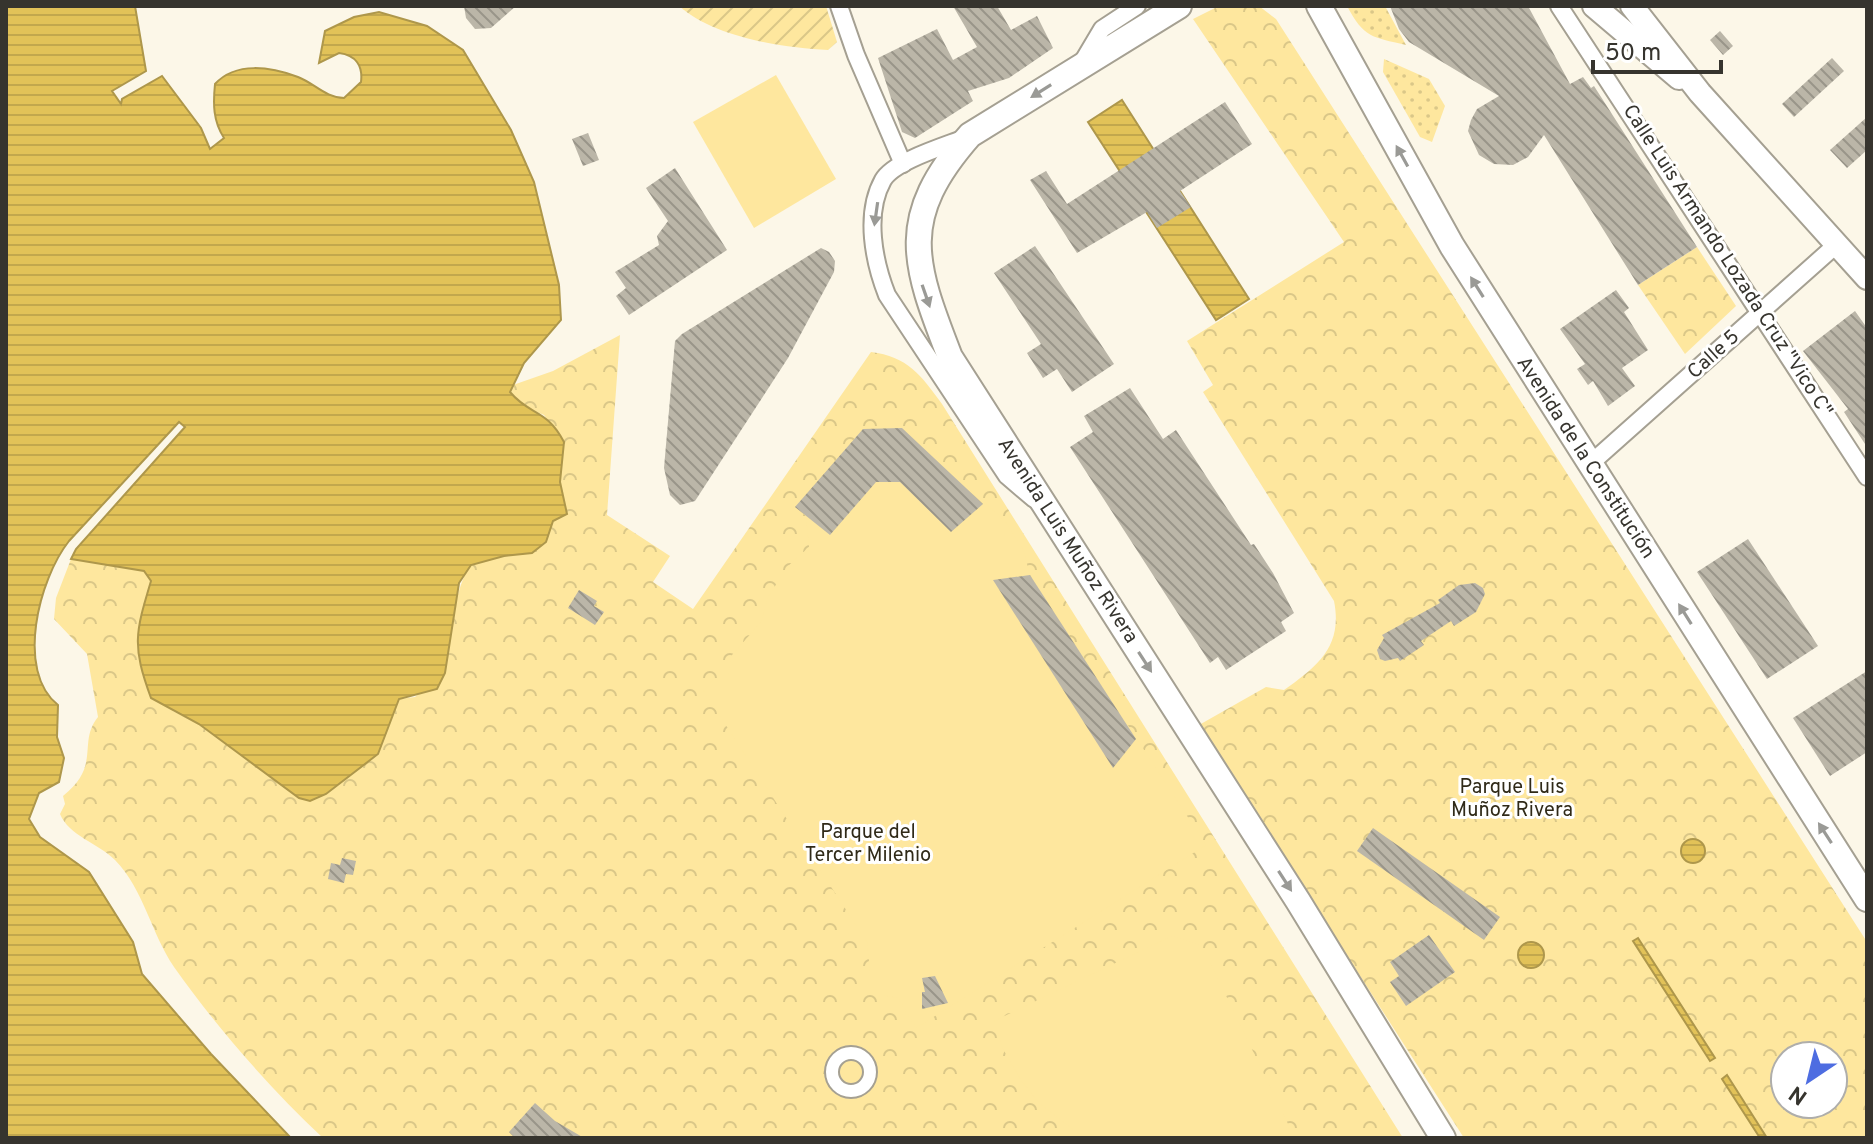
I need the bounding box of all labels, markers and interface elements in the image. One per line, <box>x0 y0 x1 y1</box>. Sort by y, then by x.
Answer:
scale bar <box>1593 24 1721 74</box>
text: 50 m <box>1605 39 1661 69</box>
one-way arrow <box>1030 84 1052 98</box>
street label: Calle Luis Armando Lozada Cruz "Vico C" <box>1616 100 1838 422</box>
one-way arrow <box>1395 145 1409 167</box>
one-way arrow <box>869 202 882 227</box>
one-way arrow <box>1470 276 1484 298</box>
one-way arrow <box>921 284 933 308</box>
street label: Calle 5 <box>1682 325 1746 385</box>
street label: Avenida de la Constitución <box>1510 352 1660 564</box>
street label: Avenida Luis Muñoz Rivera <box>991 433 1143 649</box>
one-way arrow <box>1679 603 1693 625</box>
one-way arrow <box>1137 652 1152 673</box>
park label: Parque Luis Muñoz Rivera <box>1451 775 1573 824</box>
park label: Parque del Tercer Milenio <box>805 820 931 869</box>
one-way arrow <box>1817 823 1832 844</box>
one-way arrow <box>1277 871 1292 892</box>
north arrow <box>1769 1040 1849 1120</box>
text: N <box>1785 1079 1813 1110</box>

